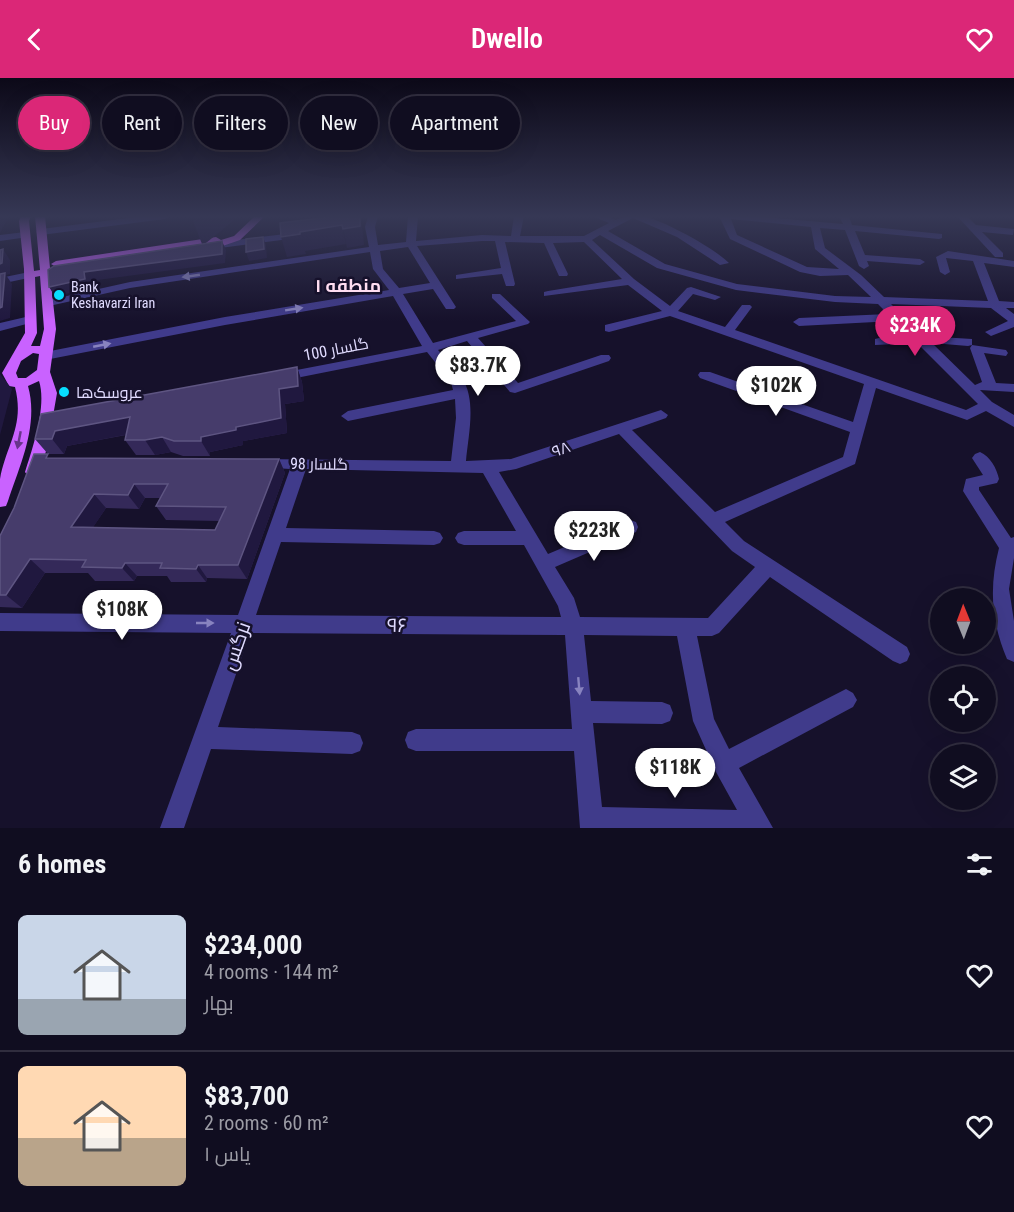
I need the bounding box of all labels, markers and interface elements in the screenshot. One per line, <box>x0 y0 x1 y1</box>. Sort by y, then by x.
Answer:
icon: back <box>18 23 51 56</box>
text: Dwello <box>471 23 543 55</box>
icon: heart <box>963 23 996 56</box>
chip: Buy <box>18 96 90 150</box>
chip: Rent <box>102 96 182 150</box>
chip: Filters <box>194 96 288 150</box>
chip: New <box>300 96 378 150</box>
chip: Apartment <box>390 96 520 150</box>
one-way arrow <box>181 272 200 281</box>
district label: منطقه ۱ <box>315 275 381 296</box>
place label: Bank Keshavarzi Iran <box>71 279 155 311</box>
marker: Bank Keshavarzi Iran <box>52 288 66 302</box>
one-way arrow <box>285 304 304 313</box>
pin: $234K <box>873 306 957 357</box>
text: $234K <box>889 313 941 337</box>
street label: گلسار 100 <box>302 333 370 365</box>
one-way arrow <box>93 340 112 349</box>
pin: $83.7K <box>429 346 527 397</box>
text: $83.7K <box>449 353 507 377</box>
pin: $102K <box>734 366 818 417</box>
text: $102K <box>750 373 802 397</box>
place label: عروسک‌ها <box>76 383 143 402</box>
marker: عروسک‌ها <box>57 385 71 399</box>
one-way arrow <box>14 431 23 450</box>
street label: ۹۸ <box>549 437 573 461</box>
street label: گلسار 98 <box>290 454 348 474</box>
pin: $223K <box>552 511 636 562</box>
text: $223K <box>568 518 620 542</box>
north arrow <box>930 588 996 654</box>
map controls <box>930 588 996 810</box>
pin: $108K <box>80 590 164 641</box>
text: $108K <box>96 597 148 621</box>
street label: ۹۶ <box>387 613 407 637</box>
one-way arrow <box>196 618 215 628</box>
street label: نرگس <box>217 619 256 674</box>
button: locate <box>930 666 996 732</box>
one-way arrow <box>574 676 584 695</box>
button: layers <box>930 744 996 810</box>
pin: $118K <box>633 748 717 799</box>
text: $118K <box>649 755 701 779</box>
icon: filters <box>963 848 996 881</box>
text: 6 homes <box>18 849 106 879</box>
text: $234,000 <box>204 930 302 960</box>
icon: home <box>66 939 138 1011</box>
icon: heart <box>963 959 996 992</box>
text: 4 rooms · 144 m² <box>204 960 339 984</box>
text: بهار <box>204 991 234 1015</box>
text: $83,700 <box>204 1081 289 1111</box>
icon: home <box>66 1090 138 1162</box>
icon: heart <box>963 1110 996 1143</box>
text: 2 rooms · 60 m² <box>204 1111 329 1135</box>
text: یاس ۱ <box>204 1142 250 1166</box>

